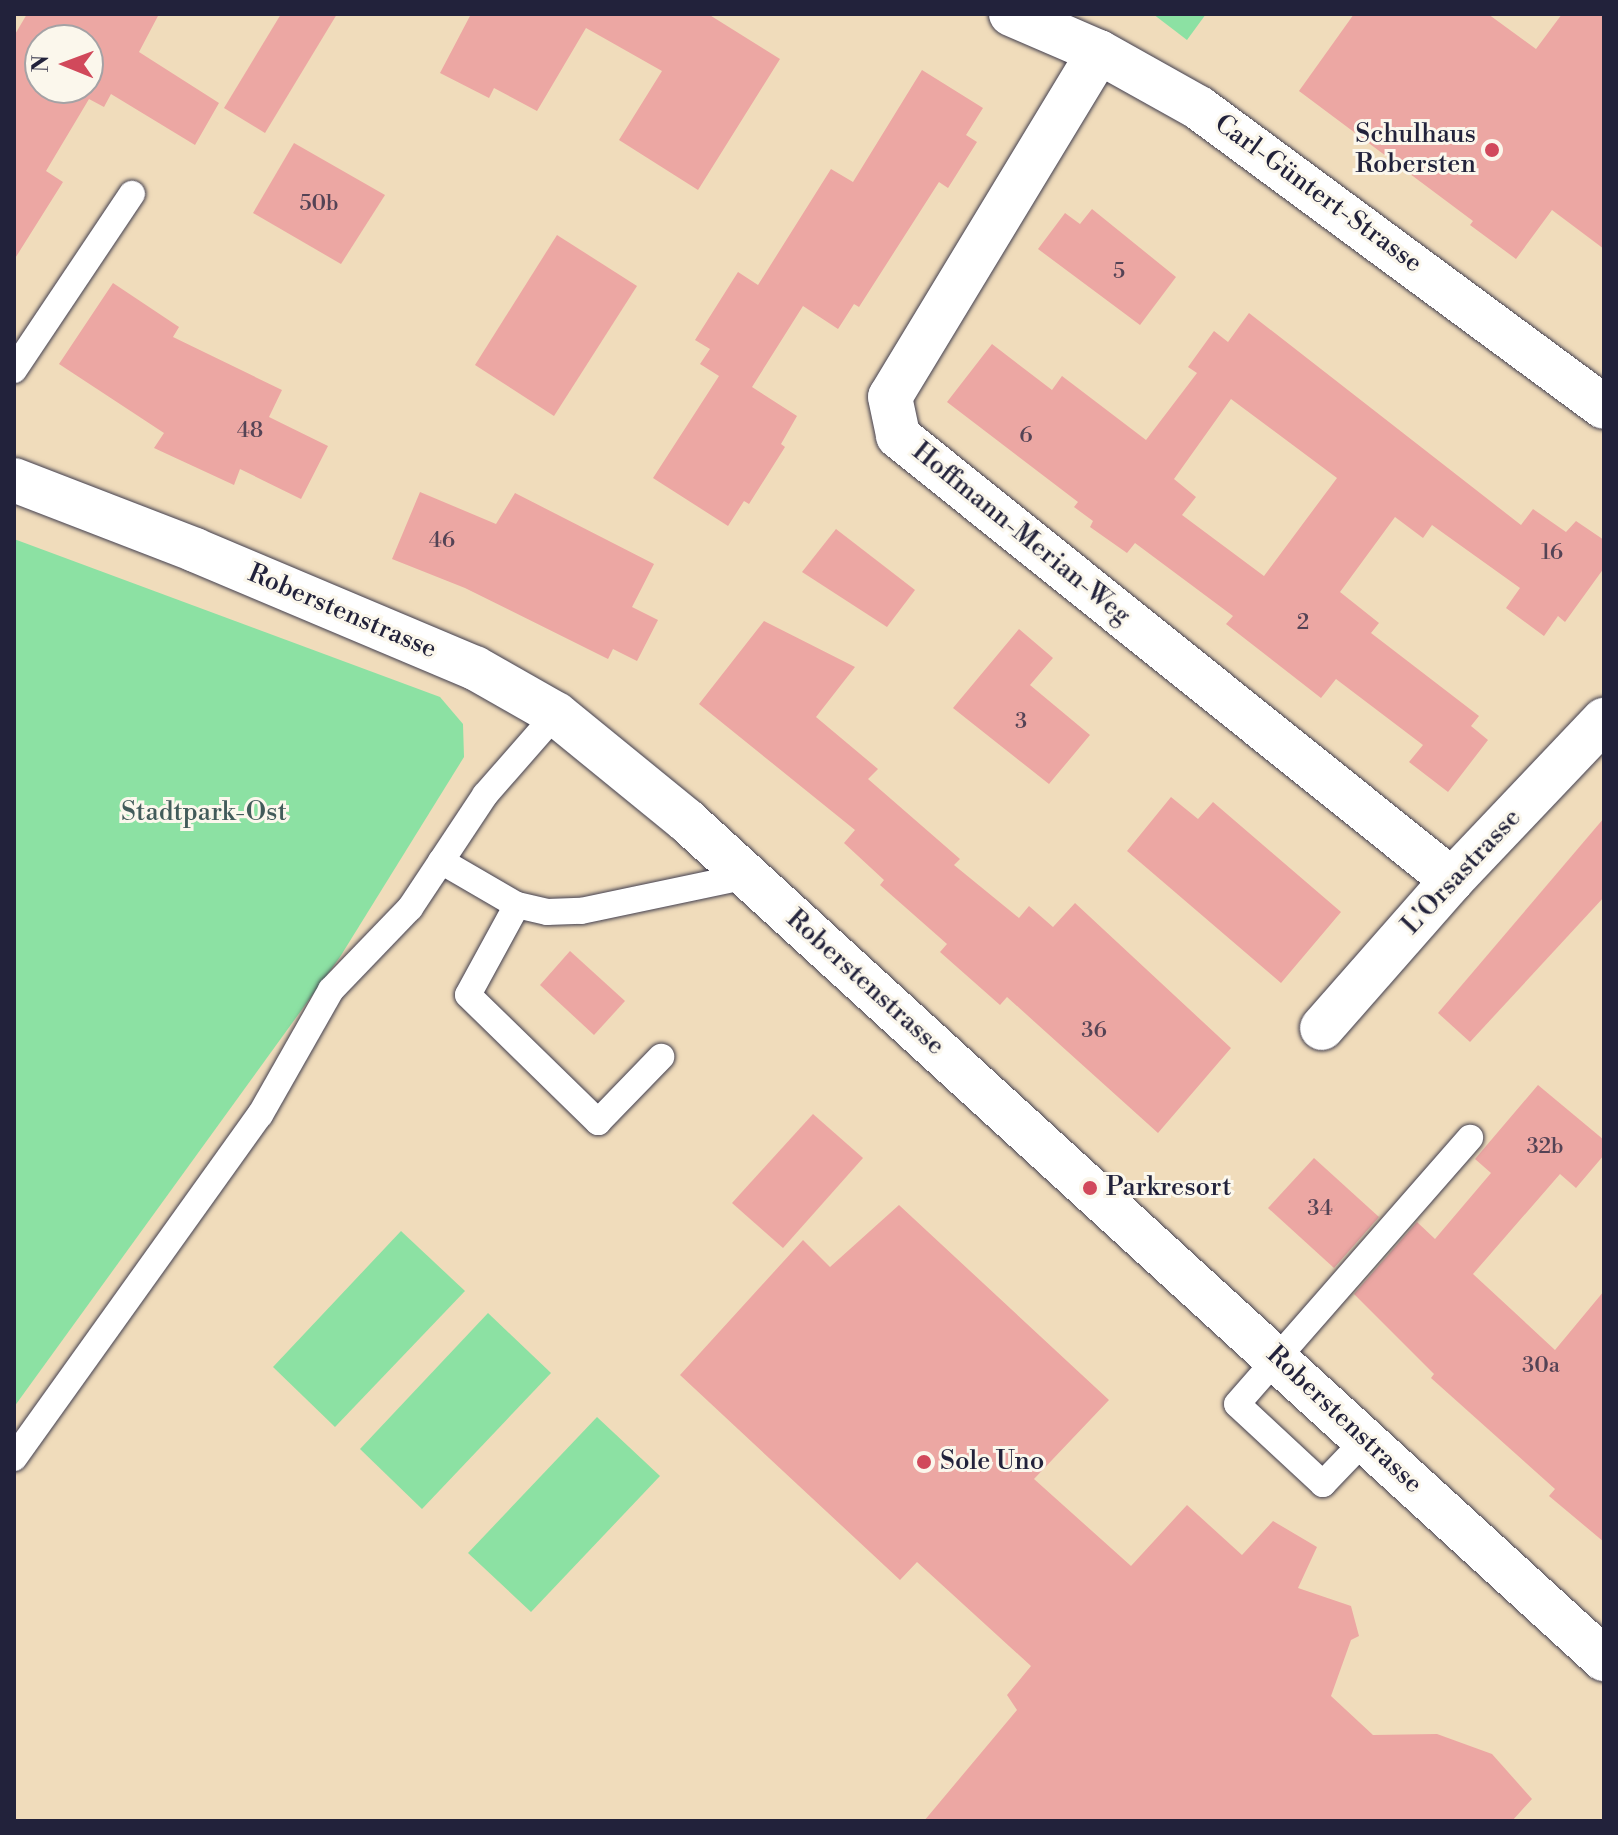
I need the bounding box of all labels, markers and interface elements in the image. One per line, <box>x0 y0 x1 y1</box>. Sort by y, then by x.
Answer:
north arrow <box>24 24 104 104</box>
text: N <box>28 55 55 73</box>
street label: Carl-Güntert-Strasse <box>1208 108 1428 280</box>
place label: Schulhaus Robersten <box>1355 119 1476 180</box>
marker: Schulhaus Robersten <box>1483 141 1501 159</box>
house number: 50b <box>299 191 339 217</box>
house number: 5 <box>1113 259 1125 285</box>
house number: 48 <box>237 418 263 444</box>
house number: 6 <box>1019 423 1033 449</box>
street label: Hoffmann-Merian-Weg <box>906 436 1136 632</box>
house number: 46 <box>429 528 455 554</box>
house number: 16 <box>1541 540 1563 566</box>
street label: Roberstenstrasse <box>243 558 441 666</box>
house number: 2 <box>1297 610 1309 636</box>
house number: 3 <box>1015 709 1027 735</box>
park label: Stadtpark-Ost <box>121 797 287 829</box>
street label: L'Orsastrasse <box>1396 803 1528 941</box>
street label: Roberstenstrasse <box>780 904 950 1062</box>
house number: 36 <box>1081 1018 1107 1044</box>
house number: 32b <box>1526 1134 1564 1160</box>
place label: Parkresort <box>1106 1172 1231 1204</box>
marker: Parkresort <box>1081 1179 1099 1197</box>
house number: 34 <box>1307 1196 1333 1222</box>
street label: Roberstenstrasse <box>1260 1340 1428 1500</box>
house number: 30a <box>1522 1353 1560 1379</box>
place label: Sole Uno <box>940 1446 1044 1478</box>
marker: Sole Uno <box>915 1453 933 1471</box>

